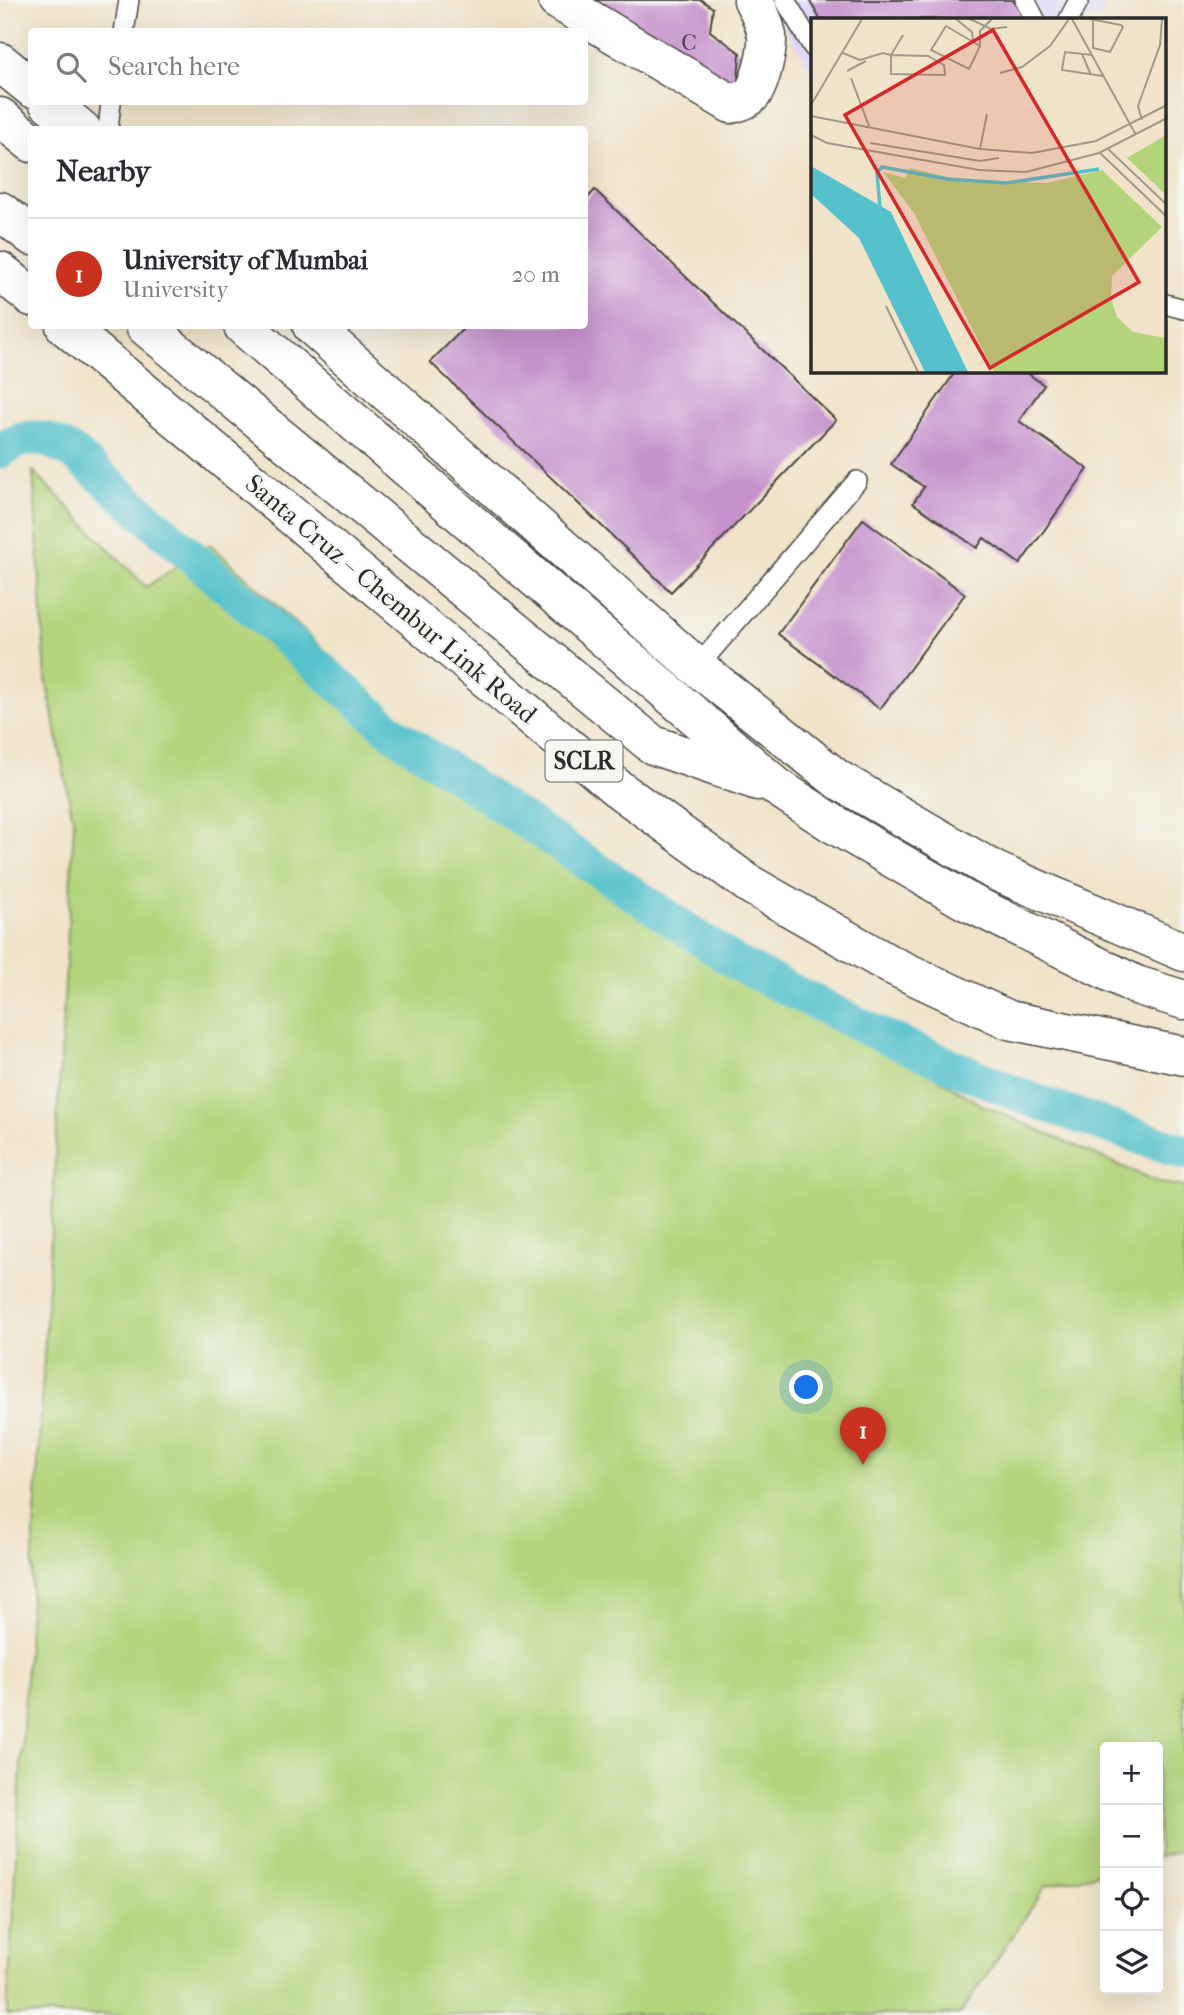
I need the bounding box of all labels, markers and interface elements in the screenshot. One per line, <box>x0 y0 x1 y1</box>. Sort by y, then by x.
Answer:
inset map <box>811 18 1166 373</box>
search box <box>28 28 588 105</box>
house number: C <box>681 29 697 56</box>
icon: search <box>52 48 90 86</box>
text: Search here <box>108 51 240 82</box>
text: Nearby <box>56 154 151 189</box>
text: University of Mumbai <box>123 245 368 276</box>
text: 1 <box>75 261 83 288</box>
text: 20 m <box>511 261 560 288</box>
text: University <box>123 276 228 303</box>
street label: Santa Cruz – Chembur Link Road <box>239 468 544 731</box>
road number: SCLR <box>546 740 622 782</box>
your location <box>789 1370 823 1404</box>
pin: 1 <box>840 1407 886 1465</box>
map controls <box>1100 1742 1163 1994</box>
button: + <box>1100 1742 1163 1805</box>
button: − <box>1100 1805 1163 1868</box>
button: locate <box>1100 1868 1163 1931</box>
button: layers <box>1100 1931 1163 1994</box>

